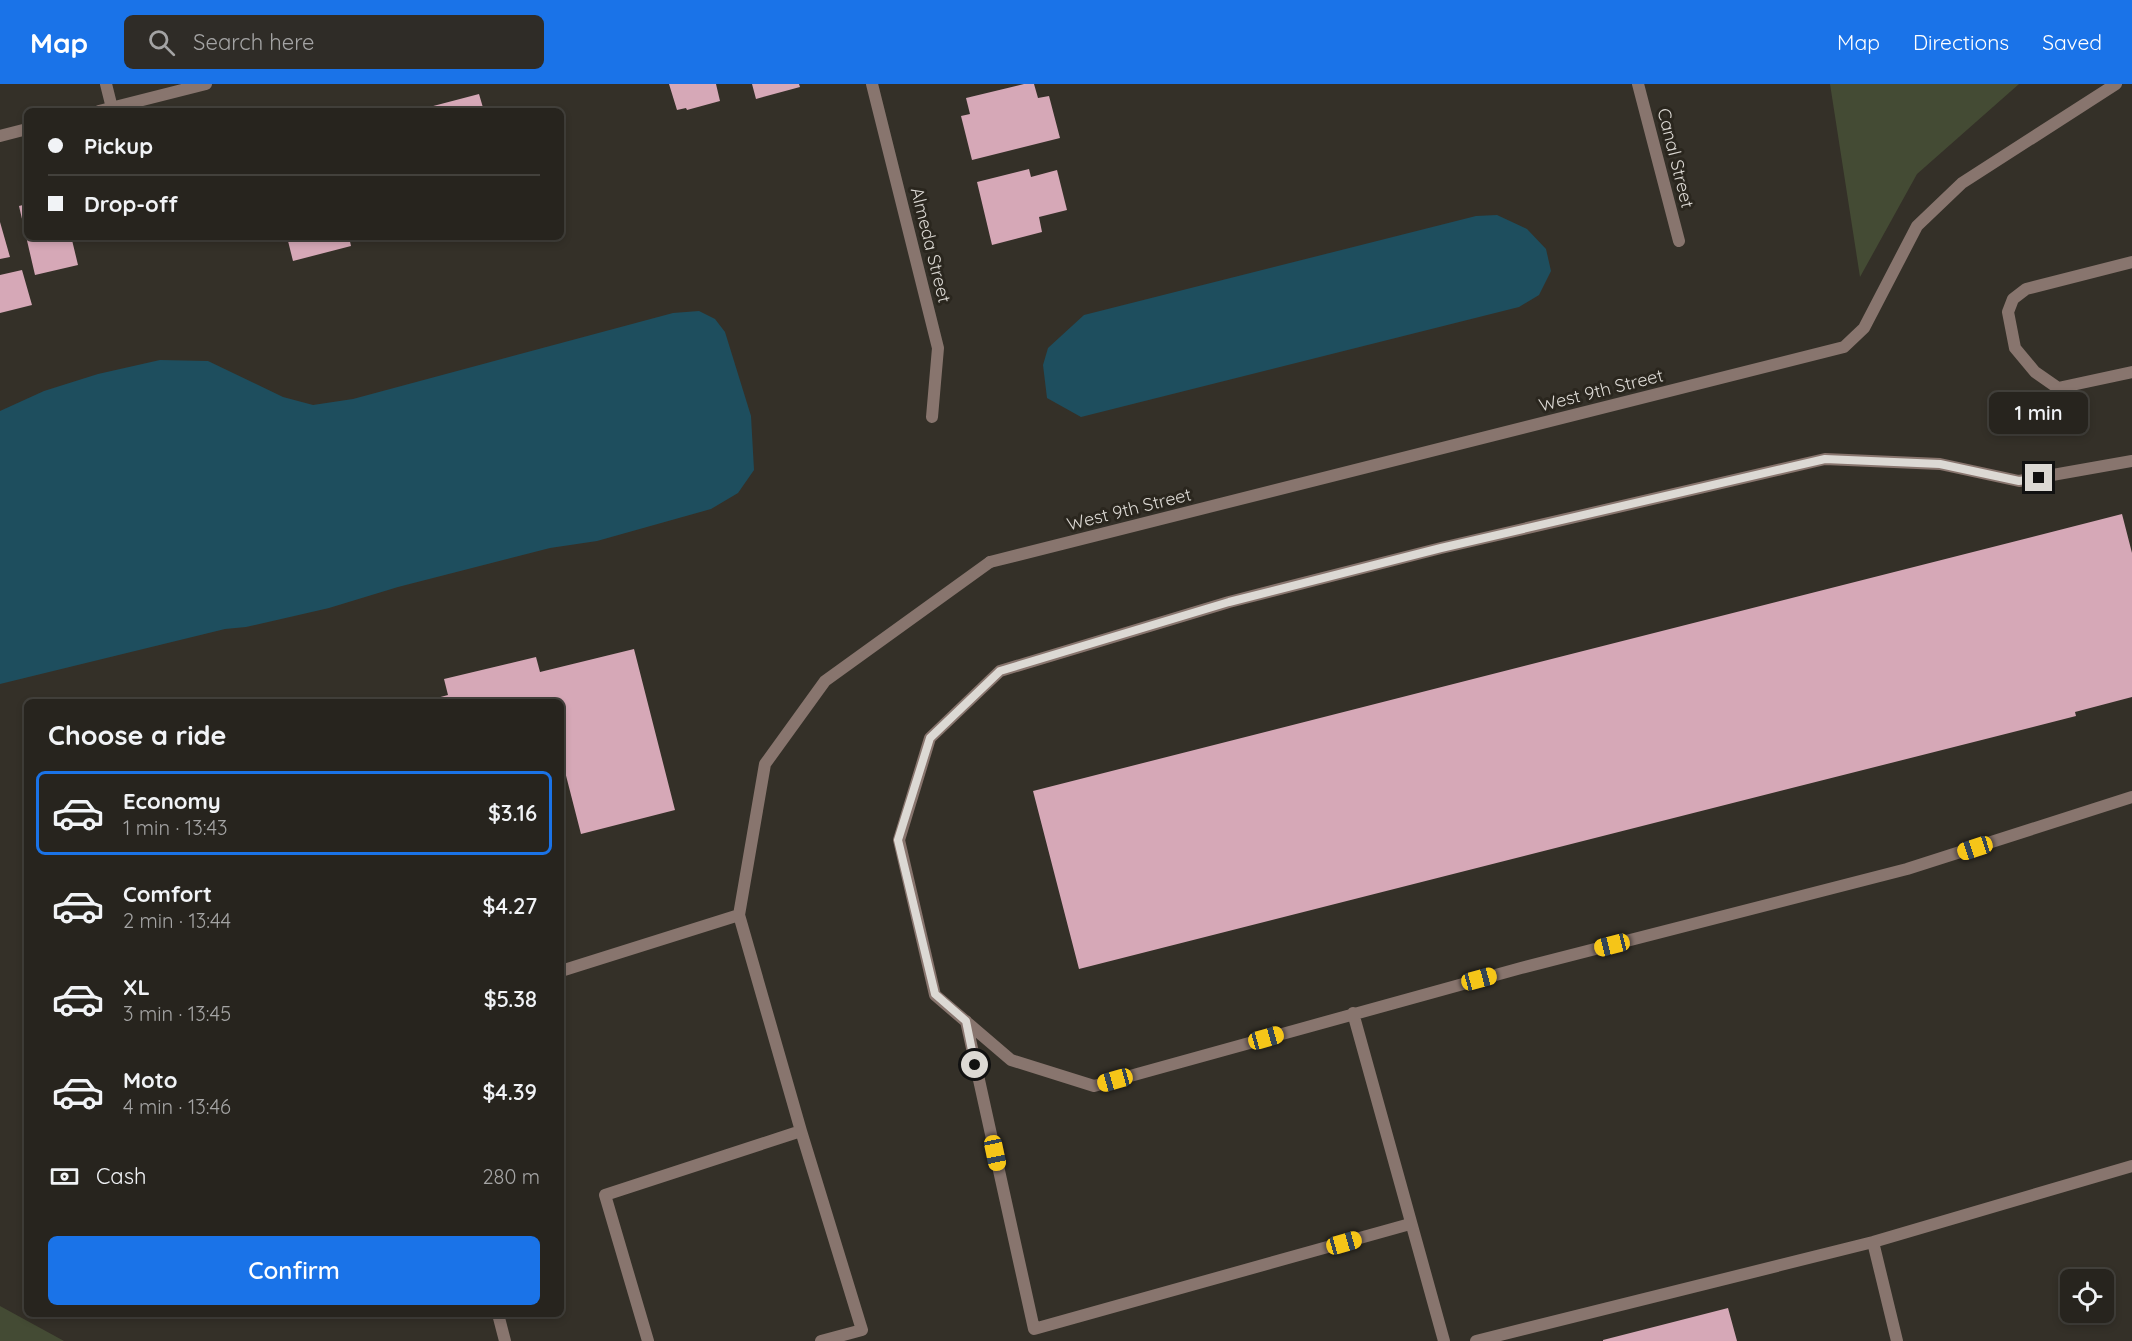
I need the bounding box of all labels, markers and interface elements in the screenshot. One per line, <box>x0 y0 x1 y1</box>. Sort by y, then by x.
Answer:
search box <box>124 15 544 69</box>
text: Map <box>30 25 88 60</box>
icon: search <box>145 26 178 59</box>
text: Search here <box>193 28 315 56</box>
text: Map <box>1837 29 1880 55</box>
text: Directions <box>1913 29 2009 55</box>
text: Saved <box>2042 29 2102 55</box>
street label: Canal Street <box>1652 106 1700 210</box>
text: Pickup <box>84 132 153 160</box>
street label: Almeda Street <box>906 185 956 305</box>
text: Drop-off <box>84 190 178 218</box>
street label: West 9th Street <box>1536 363 1666 417</box>
callout: 1 min <box>1990 391 2088 433</box>
text: 1 min <box>2015 400 2062 425</box>
route end <box>2025 464 2052 491</box>
street label: West 9th Street <box>1064 482 1194 536</box>
text: Choose a ride <box>48 718 226 752</box>
icon: car <box>51 786 105 840</box>
text: Economy <box>123 787 221 815</box>
text: $3.16 <box>488 799 537 827</box>
text: 1 min · 13:43 <box>123 815 227 840</box>
car <box>1955 834 1995 862</box>
icon: car <box>51 879 105 933</box>
text: Comfort <box>123 880 212 908</box>
text: $4.27 <box>483 892 537 920</box>
text: 2 min · 13:44 <box>123 908 231 933</box>
car <box>1592 932 1632 958</box>
car <box>1459 966 1499 992</box>
icon: car <box>51 972 105 1026</box>
text: XL <box>123 973 150 1001</box>
text: $5.38 <box>484 985 537 1013</box>
text: 3 min · 13:45 <box>123 1001 231 1026</box>
car <box>1246 1024 1286 1052</box>
route start <box>961 1051 988 1078</box>
icon: car <box>51 1065 105 1119</box>
text: Moto <box>123 1066 177 1094</box>
car <box>1095 1066 1135 1094</box>
text: $4.39 <box>483 1078 537 1106</box>
text: 4 min · 13:46 <box>123 1094 231 1119</box>
car <box>982 1134 1008 1172</box>
icon: cash <box>48 1160 81 1193</box>
text: Cash <box>96 1162 147 1190</box>
text: 280 m <box>483 1164 540 1189</box>
car <box>1324 1229 1364 1257</box>
button: Confirm <box>48 1236 540 1305</box>
map controls <box>2060 1269 2114 1323</box>
button: locate <box>2060 1269 2114 1323</box>

